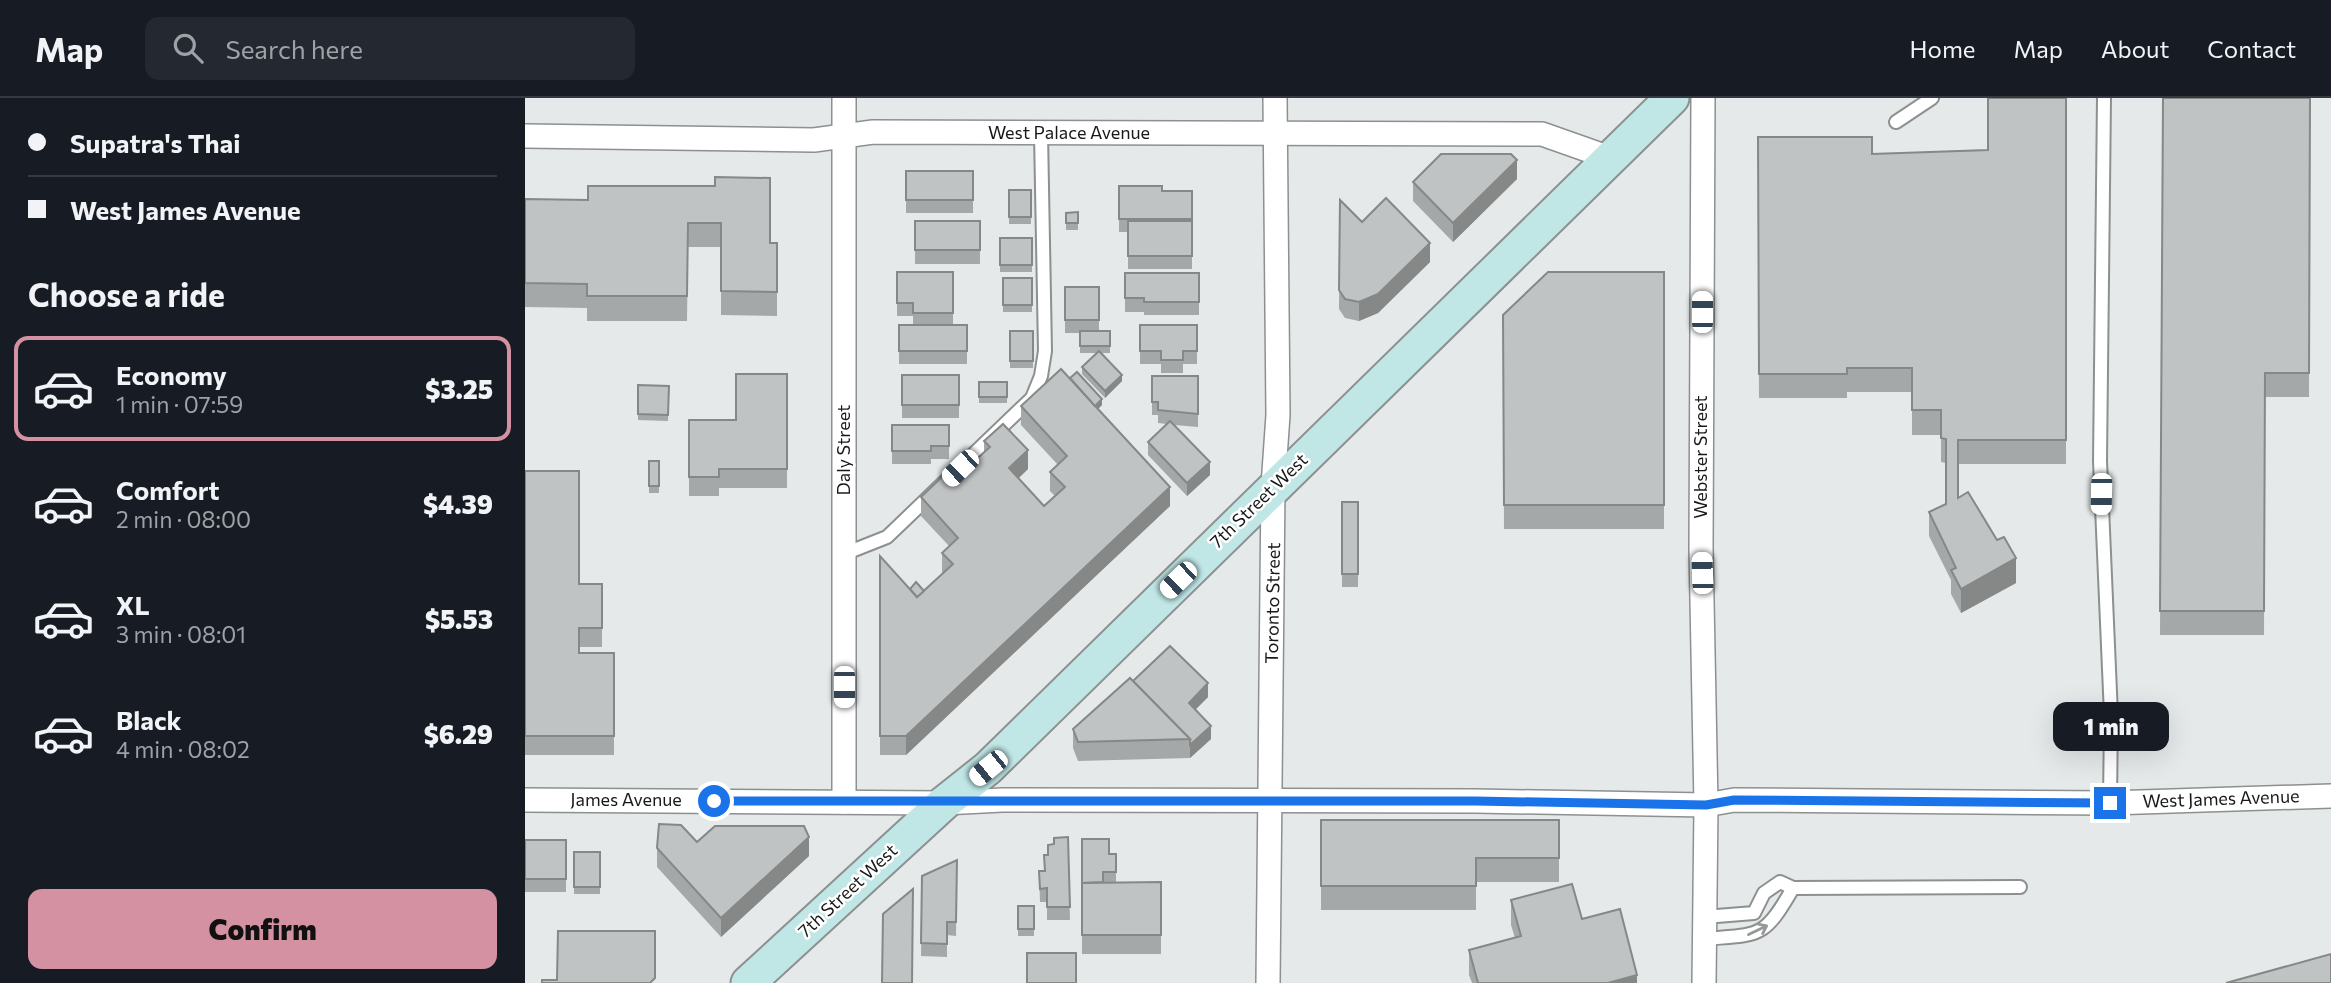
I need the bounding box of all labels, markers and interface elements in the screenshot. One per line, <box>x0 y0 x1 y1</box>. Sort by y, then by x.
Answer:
search box <box>145 17 635 80</box>
text: Map <box>35 28 103 69</box>
icon: search <box>169 29 207 67</box>
text: Search here <box>225 33 363 64</box>
text: Home <box>1910 34 1976 63</box>
text: Map <box>2014 34 2063 63</box>
text: About <box>2101 34 2169 63</box>
text: Contact <box>2207 34 2296 63</box>
street label: West Palace Avenue <box>988 121 1150 143</box>
text: Supatra's Thai <box>70 127 240 158</box>
text: West James Avenue <box>70 194 301 225</box>
text: Choose a ride <box>28 274 225 314</box>
car <box>1692 291 1713 333</box>
icon: car <box>32 357 95 420</box>
text: Economy <box>116 359 227 390</box>
text: $3.25 <box>425 373 493 404</box>
text: 1 min · 07:59 <box>116 390 243 418</box>
street label: Webster Street <box>1689 395 1711 519</box>
street label: Daly Street <box>832 405 854 495</box>
car <box>938 446 983 490</box>
street label: 7th Street West <box>1205 448 1312 552</box>
icon: car <box>32 472 95 535</box>
car <box>2091 473 2112 515</box>
text: Comfort <box>116 474 219 505</box>
text: $4.39 <box>423 488 493 519</box>
text: 2 min · 08:00 <box>116 505 251 533</box>
street label: Toronto Street <box>1260 542 1284 664</box>
car <box>1691 552 1714 594</box>
car <box>1156 558 1201 602</box>
icon: car <box>32 587 95 650</box>
text: XL <box>116 589 150 620</box>
text: $5.53 <box>425 603 493 634</box>
text: 3 min · 08:01 <box>116 620 246 648</box>
car <box>834 666 855 708</box>
icon: car <box>32 702 95 765</box>
callout: 1 min <box>2052 702 2168 750</box>
text: Black <box>116 704 182 735</box>
text: 1 min <box>2083 712 2139 740</box>
text: $6.29 <box>424 718 493 749</box>
text: 4 min · 08:02 <box>116 735 250 763</box>
car <box>966 747 1011 789</box>
street label: West James Avenue <box>2142 784 2300 812</box>
route start <box>698 785 730 817</box>
route end <box>2094 787 2126 819</box>
street label: James Avenue <box>570 788 682 810</box>
street label: 7th Street West <box>793 839 901 942</box>
button: Confirm <box>28 889 497 969</box>
one-way arrow <box>1747 923 1768 936</box>

